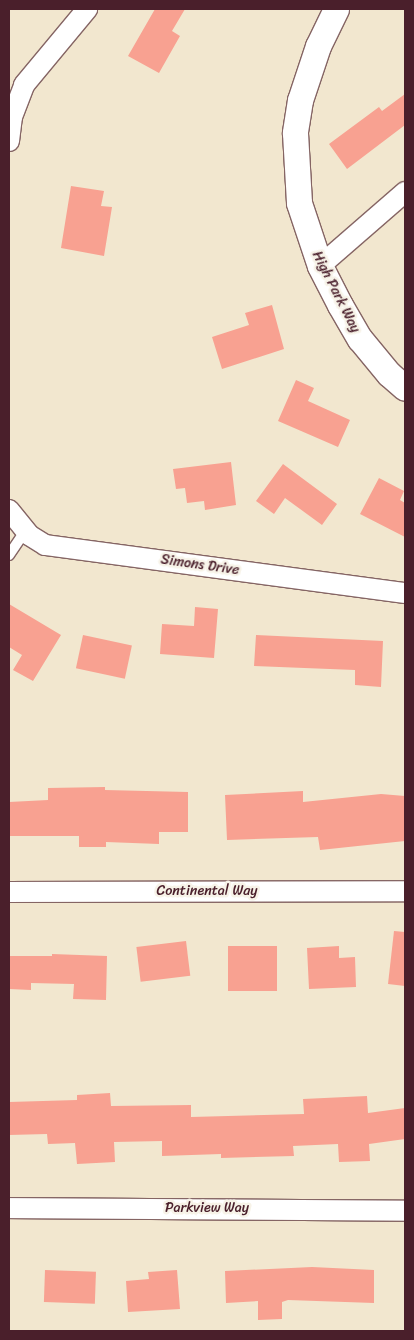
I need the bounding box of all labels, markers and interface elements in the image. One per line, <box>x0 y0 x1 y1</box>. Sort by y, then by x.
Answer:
street label: High Park Way <box>308 248 364 336</box>
street label: Simons Drive <box>160 551 240 579</box>
street label: Continental Way <box>156 883 258 899</box>
street label: Parkview Way <box>165 1200 249 1216</box>

